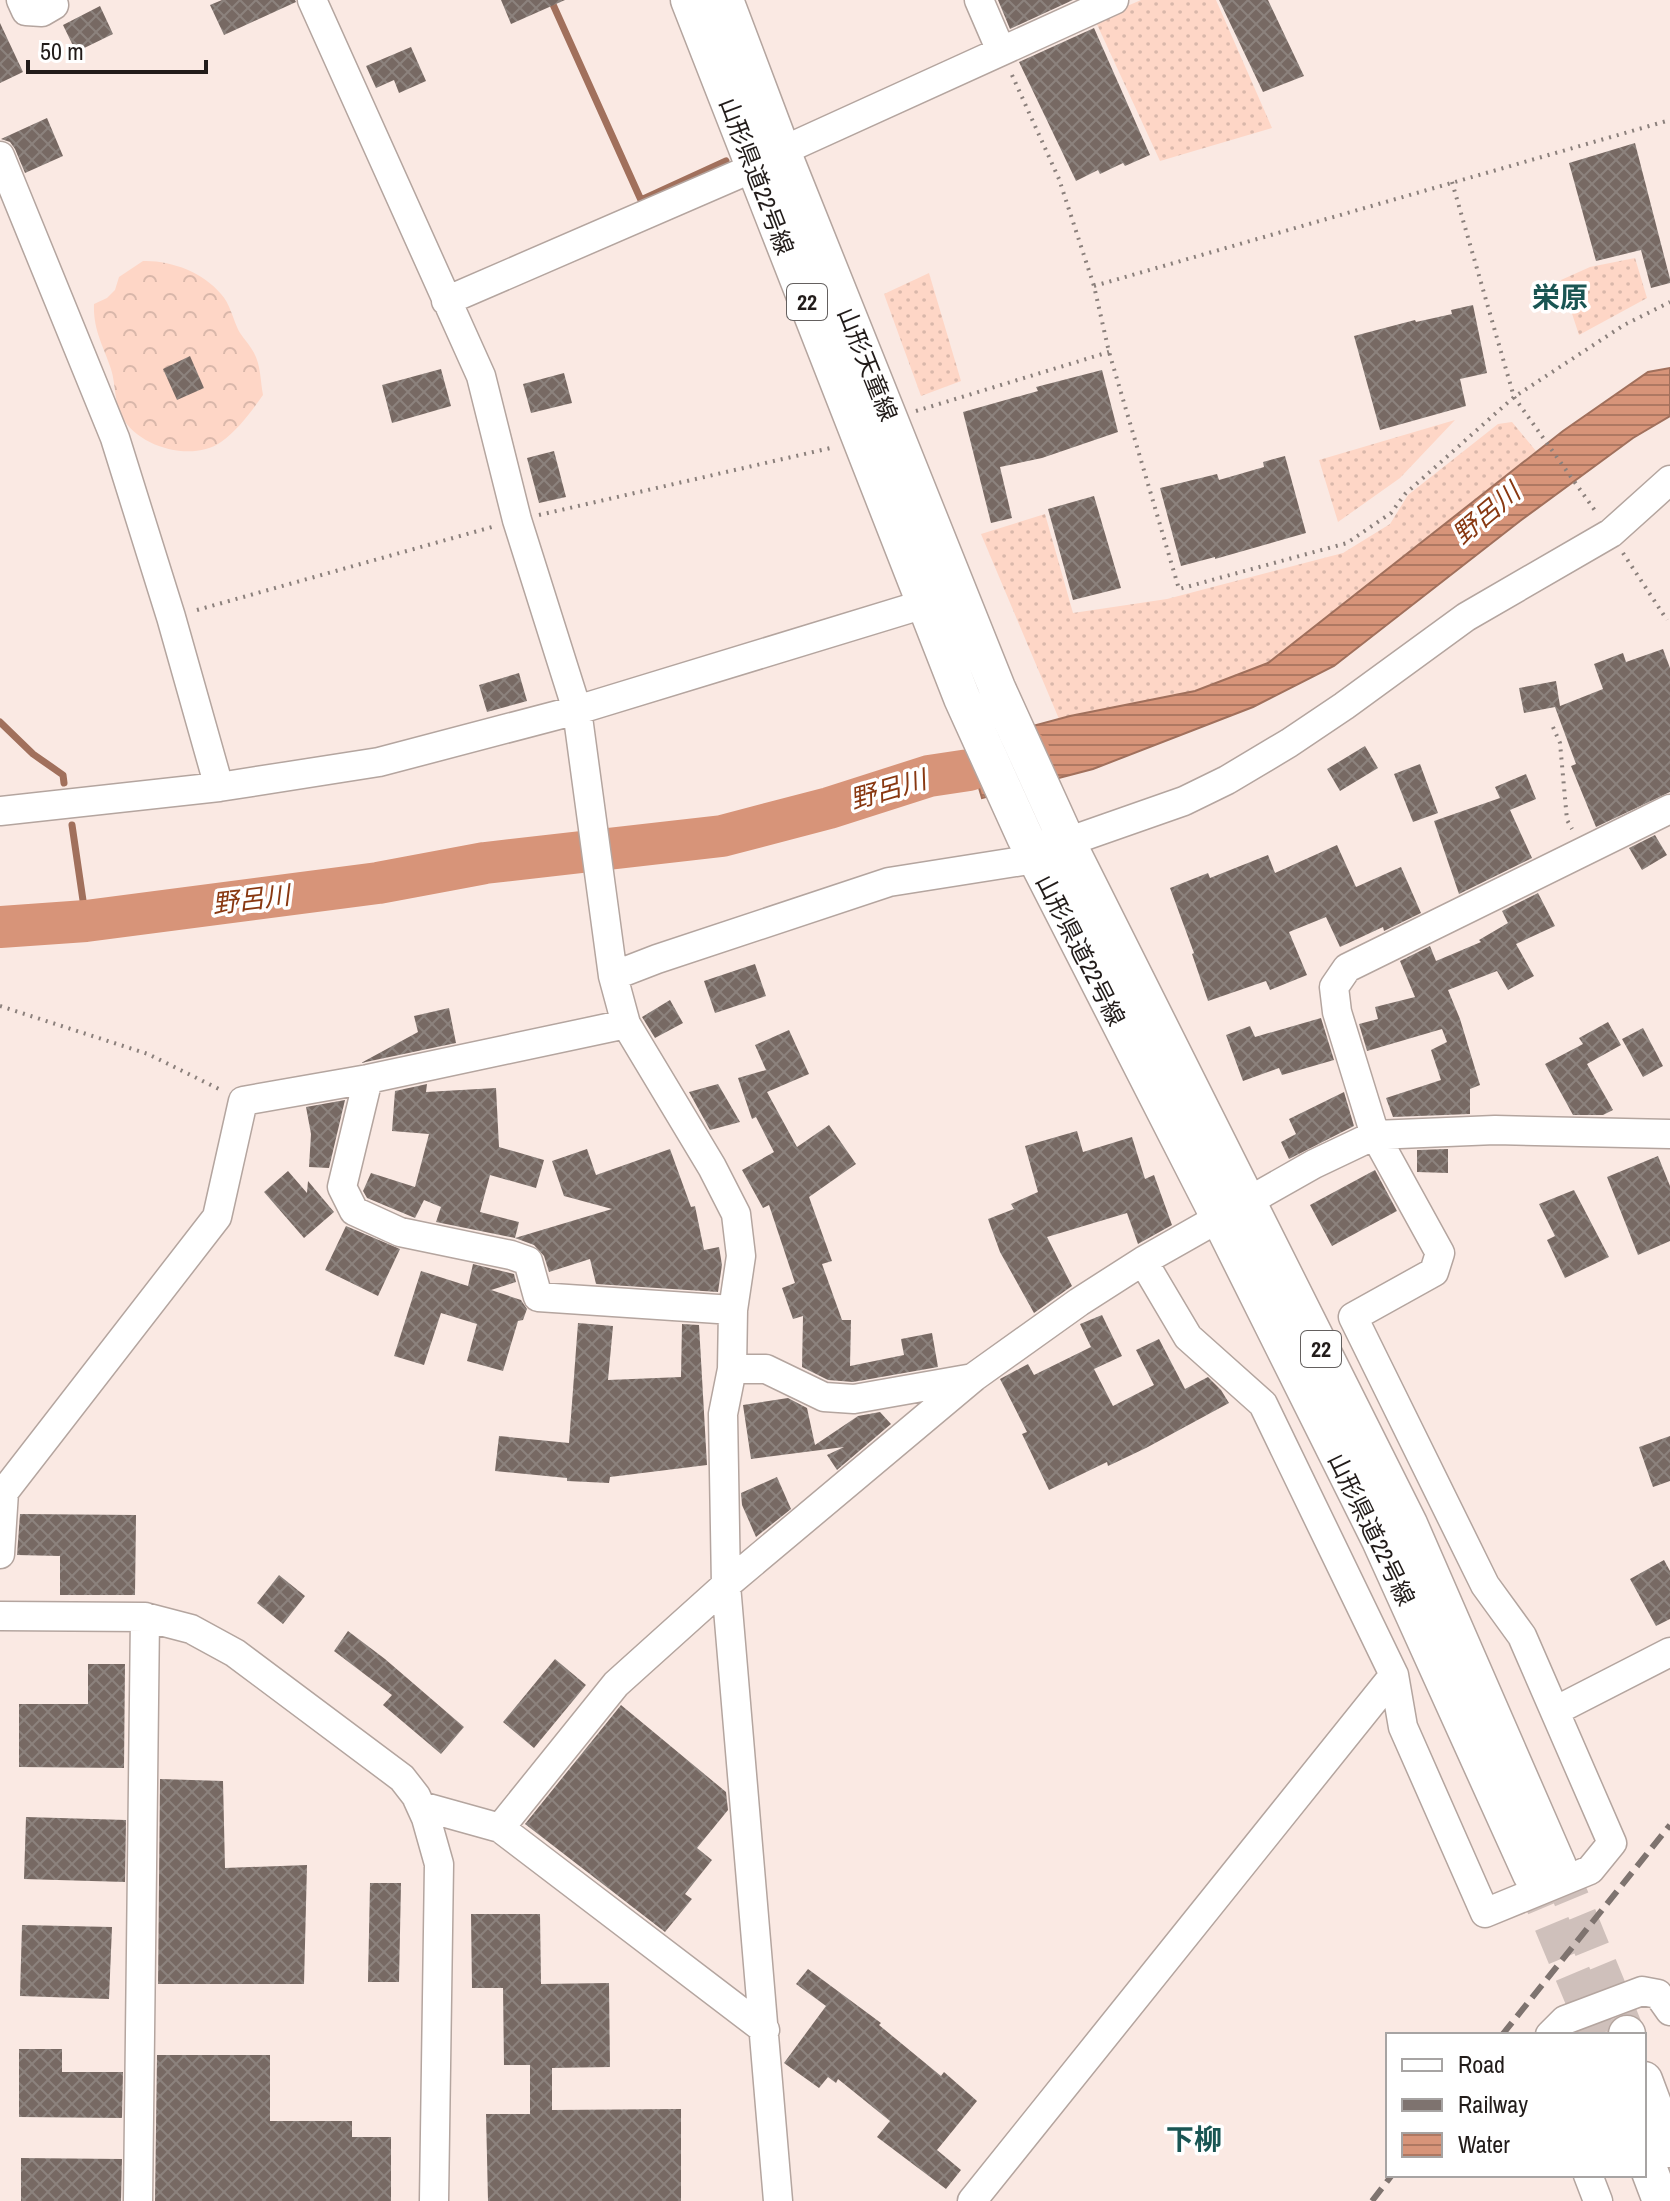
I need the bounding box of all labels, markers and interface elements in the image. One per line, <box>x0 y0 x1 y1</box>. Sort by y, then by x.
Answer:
scale bar <box>28 24 206 74</box>
text: 50 m <box>40 35 84 67</box>
street label: 山形県道22号線 <box>712 93 802 259</box>
district label: 栄原 <box>1532 278 1588 316</box>
road number: 22 <box>787 284 827 320</box>
street label: 山形天童線 <box>831 302 905 426</box>
water label: 野呂川 <box>1445 473 1529 551</box>
water label: 野呂川 <box>846 761 933 817</box>
street label: 山形県道22号線 <box>1029 869 1133 1031</box>
water label: 野呂川 <box>210 877 295 921</box>
road number: 22 <box>1301 1331 1341 1367</box>
street label: 山形県道22号線 <box>1321 1447 1423 1611</box>
legend <box>1386 2033 1646 2177</box>
text: Road <box>1458 2048 1505 2080</box>
text: Railway <box>1458 2088 1528 2120</box>
district label: 下柳 <box>1166 2120 1222 2158</box>
text: Water <box>1458 2128 1510 2160</box>

